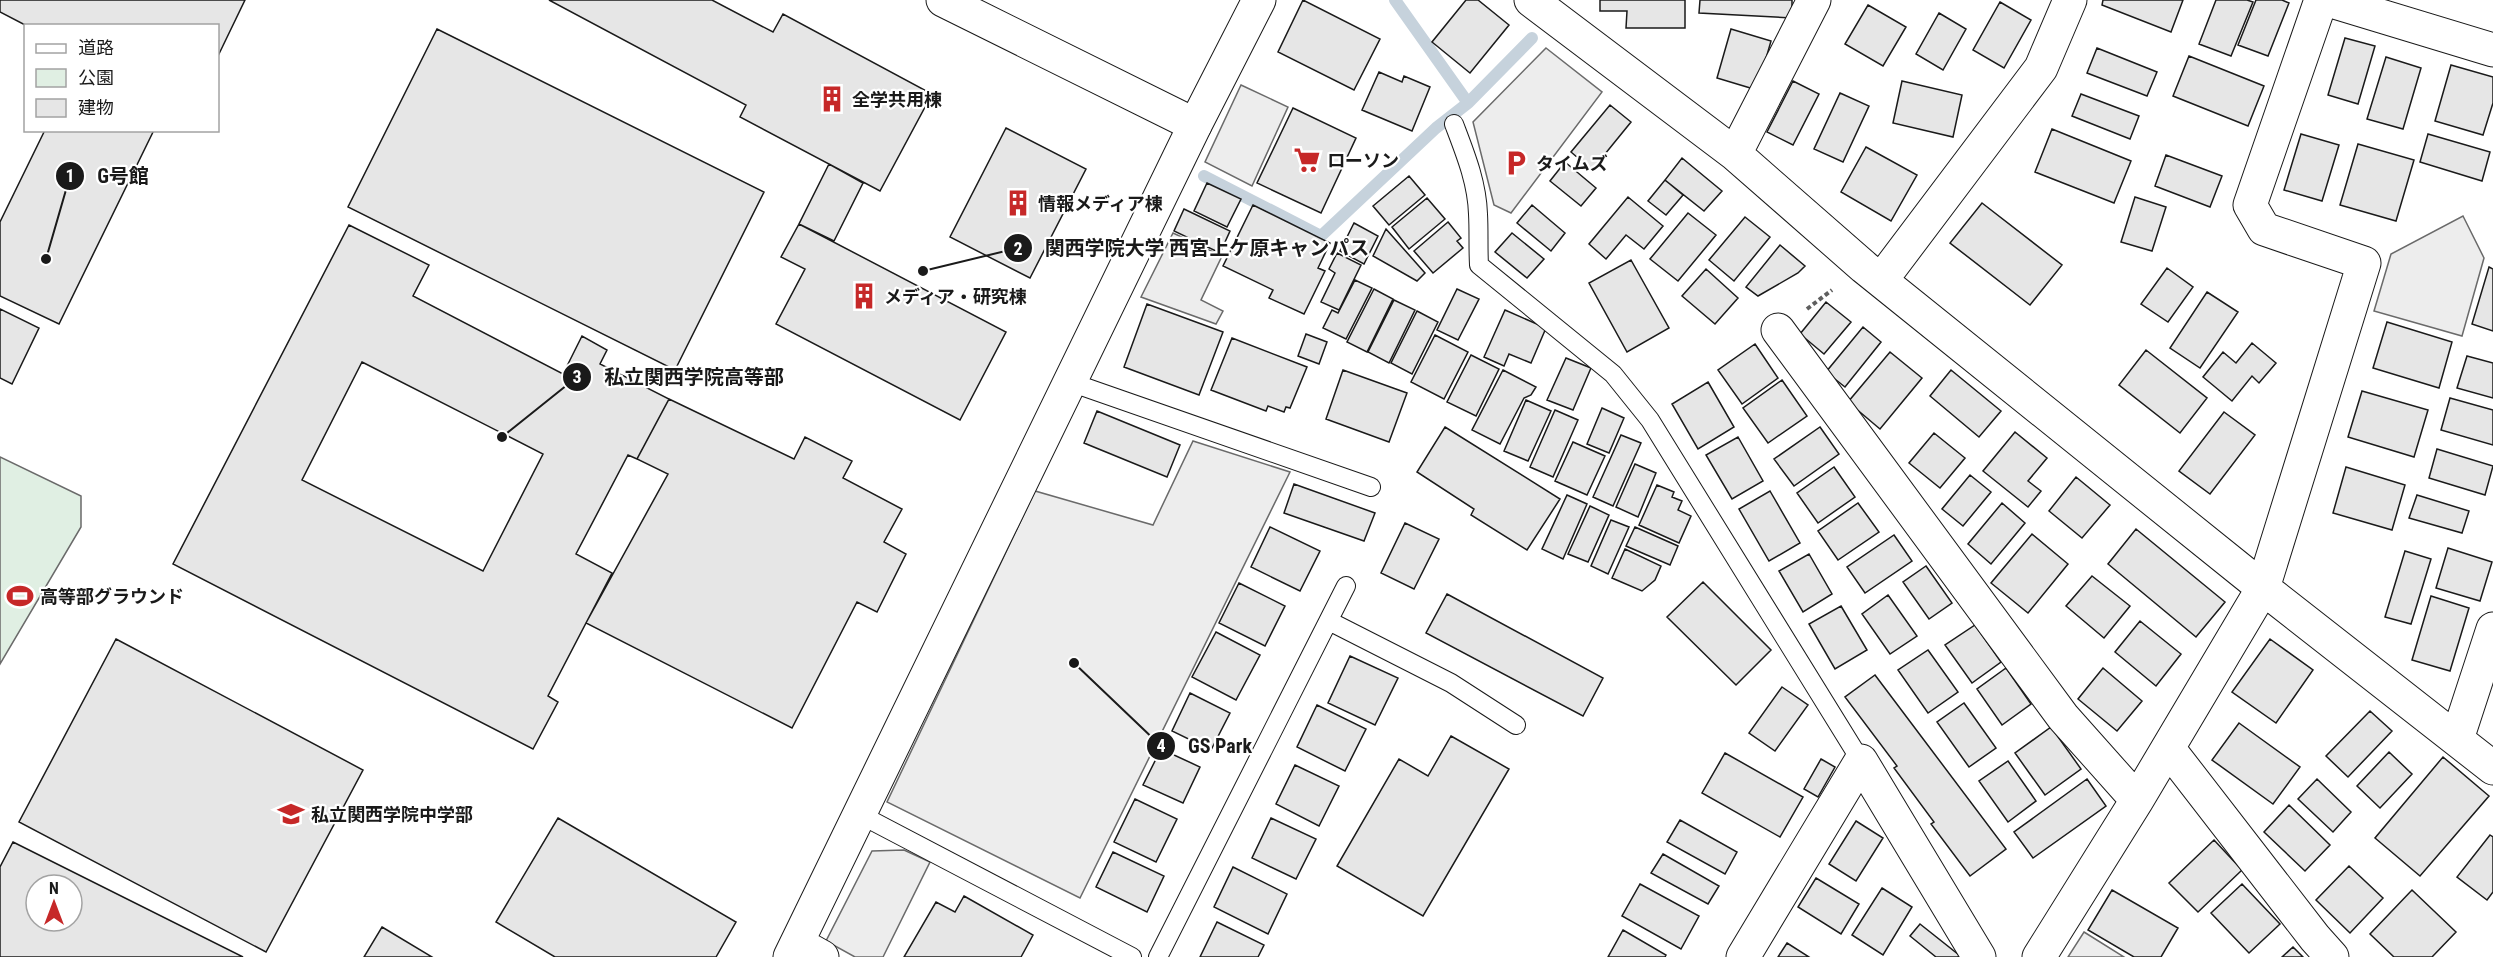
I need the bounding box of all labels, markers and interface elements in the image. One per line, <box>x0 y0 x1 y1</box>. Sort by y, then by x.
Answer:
legend <box>24 24 219 132</box>
text: 道路 <box>78 37 114 58</box>
text: 公園 <box>78 67 114 88</box>
building icon: 全学共用棟 <box>817 84 847 114</box>
place label: 全学共用棟 <box>852 89 942 110</box>
text: 建物 <box>78 97 114 118</box>
supermarket icon: ローソン <box>1292 145 1322 175</box>
parking icon: タイムズ <box>1501 148 1531 178</box>
place label: ローソン <box>1327 150 1399 171</box>
place label: タイムズ <box>1536 153 1608 174</box>
callout: G号館 <box>55 157 161 195</box>
text: G号館 <box>97 164 149 188</box>
text: 1 <box>65 165 75 186</box>
building icon: 情報メディア棟 <box>1003 188 1033 218</box>
place label: 情報メディア棟 <box>1038 193 1163 214</box>
callout: 関西学院大学 西宮上ケ原キャンパス <box>1003 229 1381 267</box>
text: 関西学院大学 西宮上ケ原キャンパス <box>1045 236 1369 260</box>
text: 2 <box>1013 238 1023 259</box>
building icon: メディア・研究棟 <box>849 281 879 311</box>
place label: メディア・研究棟 <box>884 286 1027 307</box>
callout: 私立関西学院高等部 <box>562 358 796 396</box>
text: 私立関西学院高等部 <box>604 365 784 389</box>
text: 3 <box>572 366 582 387</box>
sports icon: 高等部グラウンド <box>5 581 35 611</box>
place label: 高等部グラウンド <box>40 586 184 607</box>
callout: GS Park <box>1146 727 1264 765</box>
text: GS Park <box>1188 734 1252 758</box>
text: 4 <box>1156 735 1166 756</box>
school or university icon: 私立関西学院中学部 <box>276 799 306 829</box>
place label: 私立関西学院中学部 <box>311 804 473 825</box>
north arrow <box>24 873 84 933</box>
text: N <box>49 879 59 898</box>

